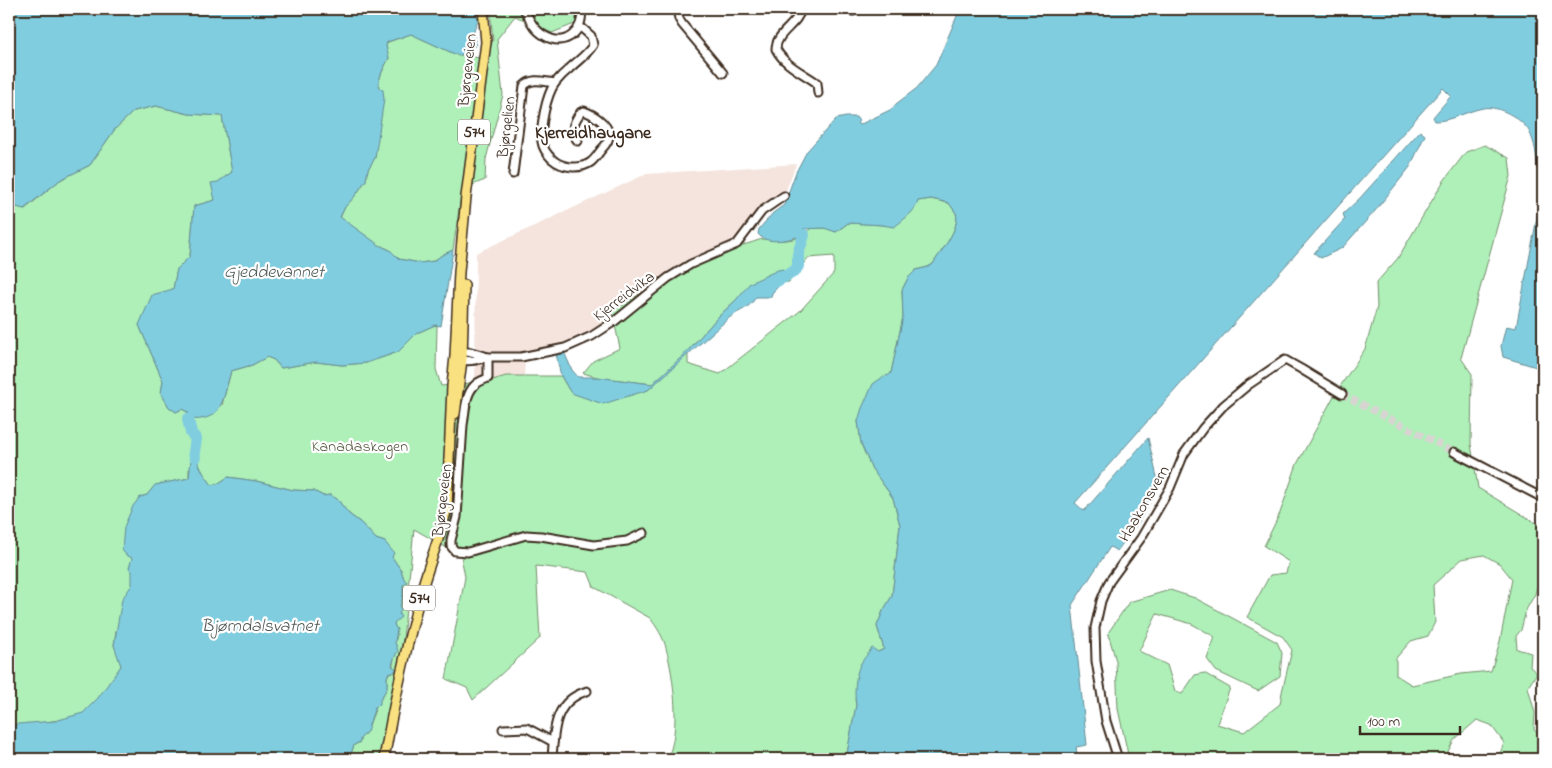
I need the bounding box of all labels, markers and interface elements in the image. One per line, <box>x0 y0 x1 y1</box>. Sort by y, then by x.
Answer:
street label: Bjørgeveien <box>452 32 484 109</box>
street label: Bjørgelien <box>491 95 523 161</box>
road number: 574 <box>458 120 490 144</box>
district label: Kjerreidhaugane <box>535 121 652 148</box>
water label: Gjeddevannet <box>224 260 326 286</box>
street label: Kjerreidvika <box>588 265 660 328</box>
park label: Kanadaskogen <box>312 435 408 459</box>
street label: Haakonsvern <box>1113 461 1176 547</box>
street label: Bjørgeveien <box>426 462 459 539</box>
road number: 574 <box>403 586 435 610</box>
water label: Bjørndalsvatnet <box>201 614 321 640</box>
scale bar <box>1360 703 1460 735</box>
text: 100 m <box>1367 711 1400 733</box>

